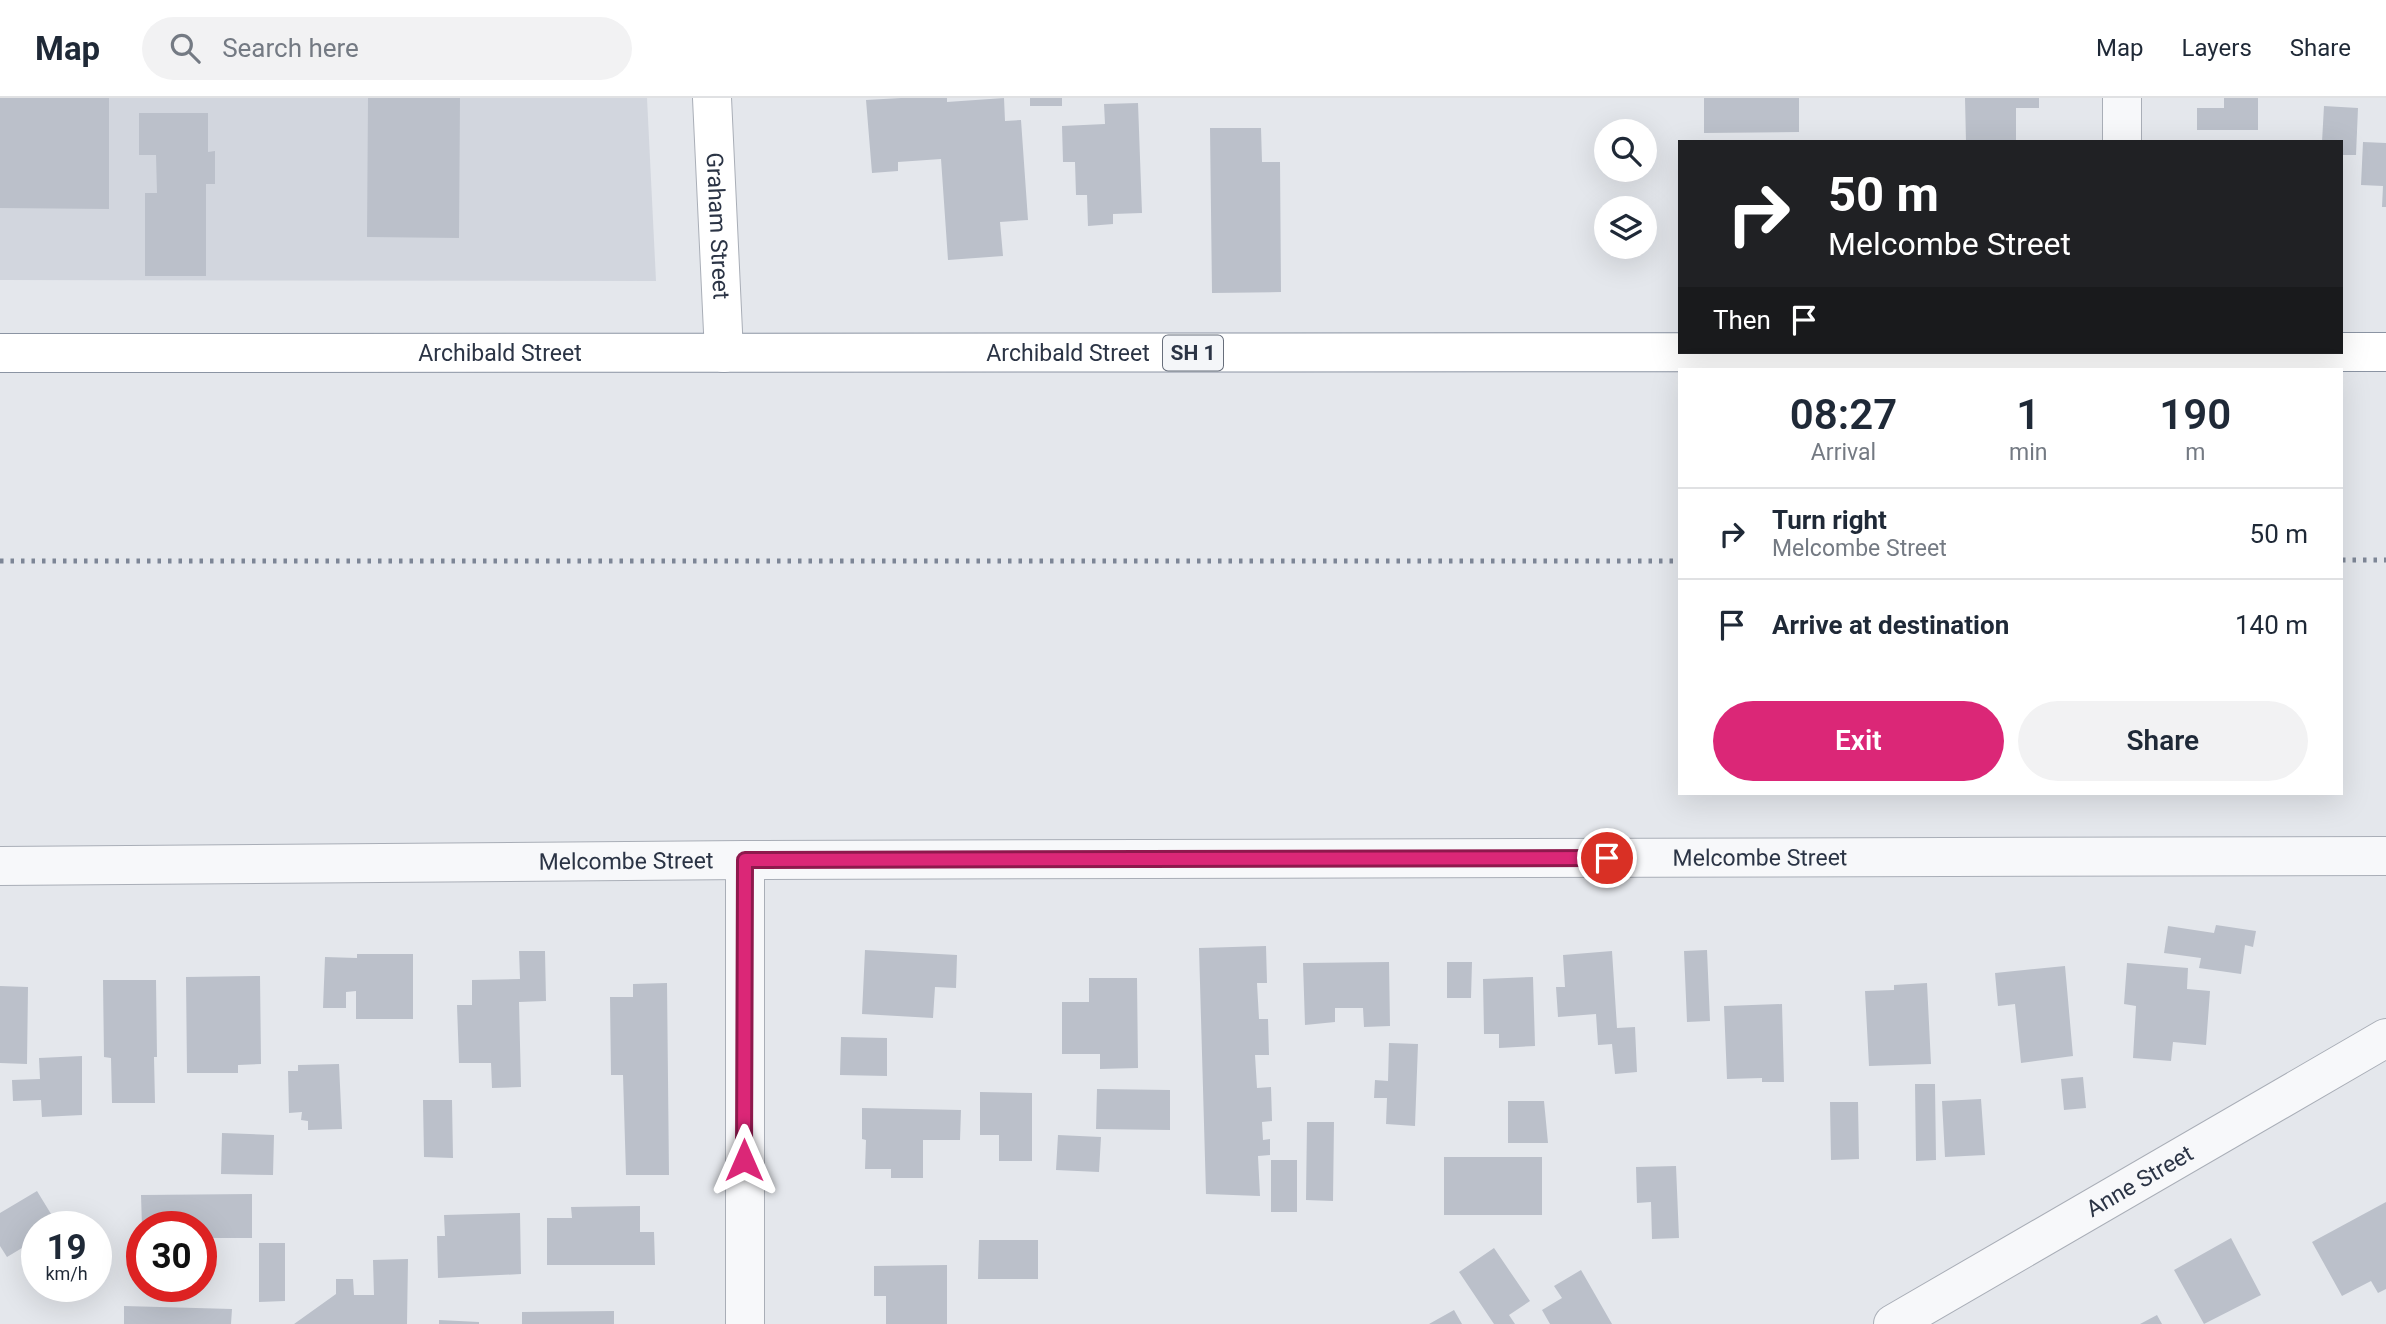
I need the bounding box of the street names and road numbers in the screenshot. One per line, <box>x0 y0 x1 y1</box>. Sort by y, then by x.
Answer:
street label: Graham Street <box>701 152 734 300</box>
road number: SH 1 <box>1163 336 1223 370</box>
street label: Archibald Street <box>418 340 582 367</box>
street label: Archibald Street <box>986 340 1150 367</box>
street label: Melcombe Street <box>1673 844 1847 872</box>
street label: Melcombe Street <box>538 847 713 876</box>
street label: Anne Street <box>2082 1140 2198 1223</box>

